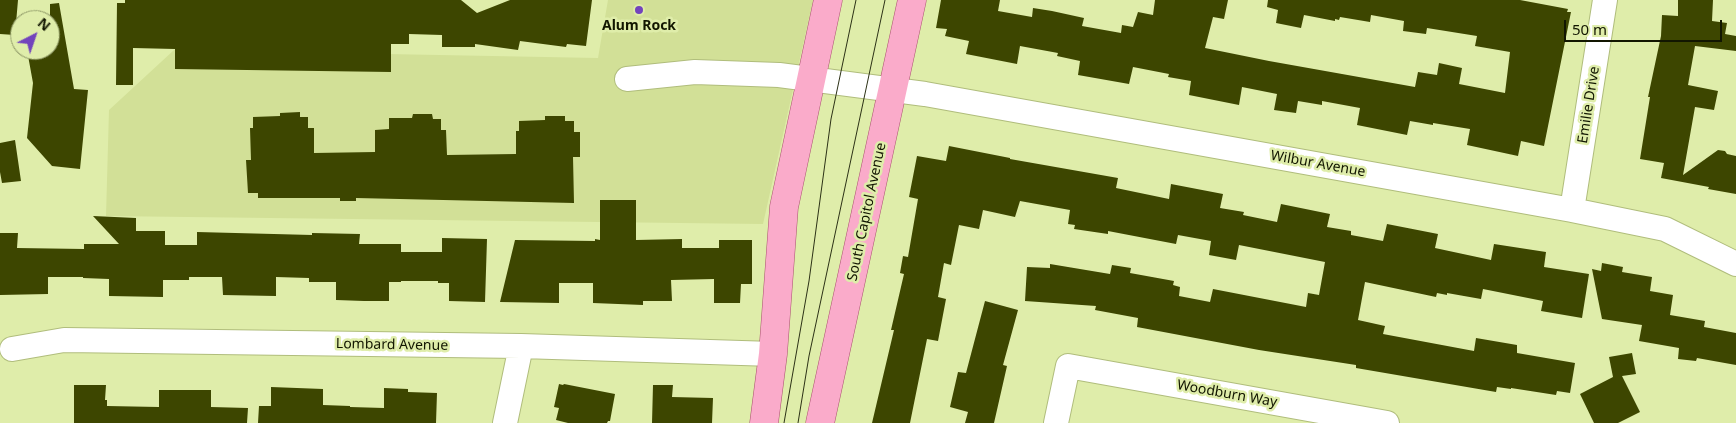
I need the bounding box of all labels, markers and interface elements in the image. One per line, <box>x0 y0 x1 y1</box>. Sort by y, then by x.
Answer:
marker: Alum Rock <box>633 4 645 16</box>
north arrow <box>10 10 60 60</box>
scale bar <box>1566 10 1724 42</box>
text: N <box>34 13 55 35</box>
place label: Alum Rock <box>602 18 676 34</box>
text: 50 m <box>1572 19 1607 39</box>
street label: Emilie Drive <box>1575 65 1603 145</box>
street label: South Capitol Avenue <box>844 141 890 283</box>
street label: Wilbur Avenue <box>1269 147 1367 181</box>
street label: Lombard Avenue <box>336 336 448 354</box>
street label: Woodburn Way <box>1176 377 1278 411</box>

